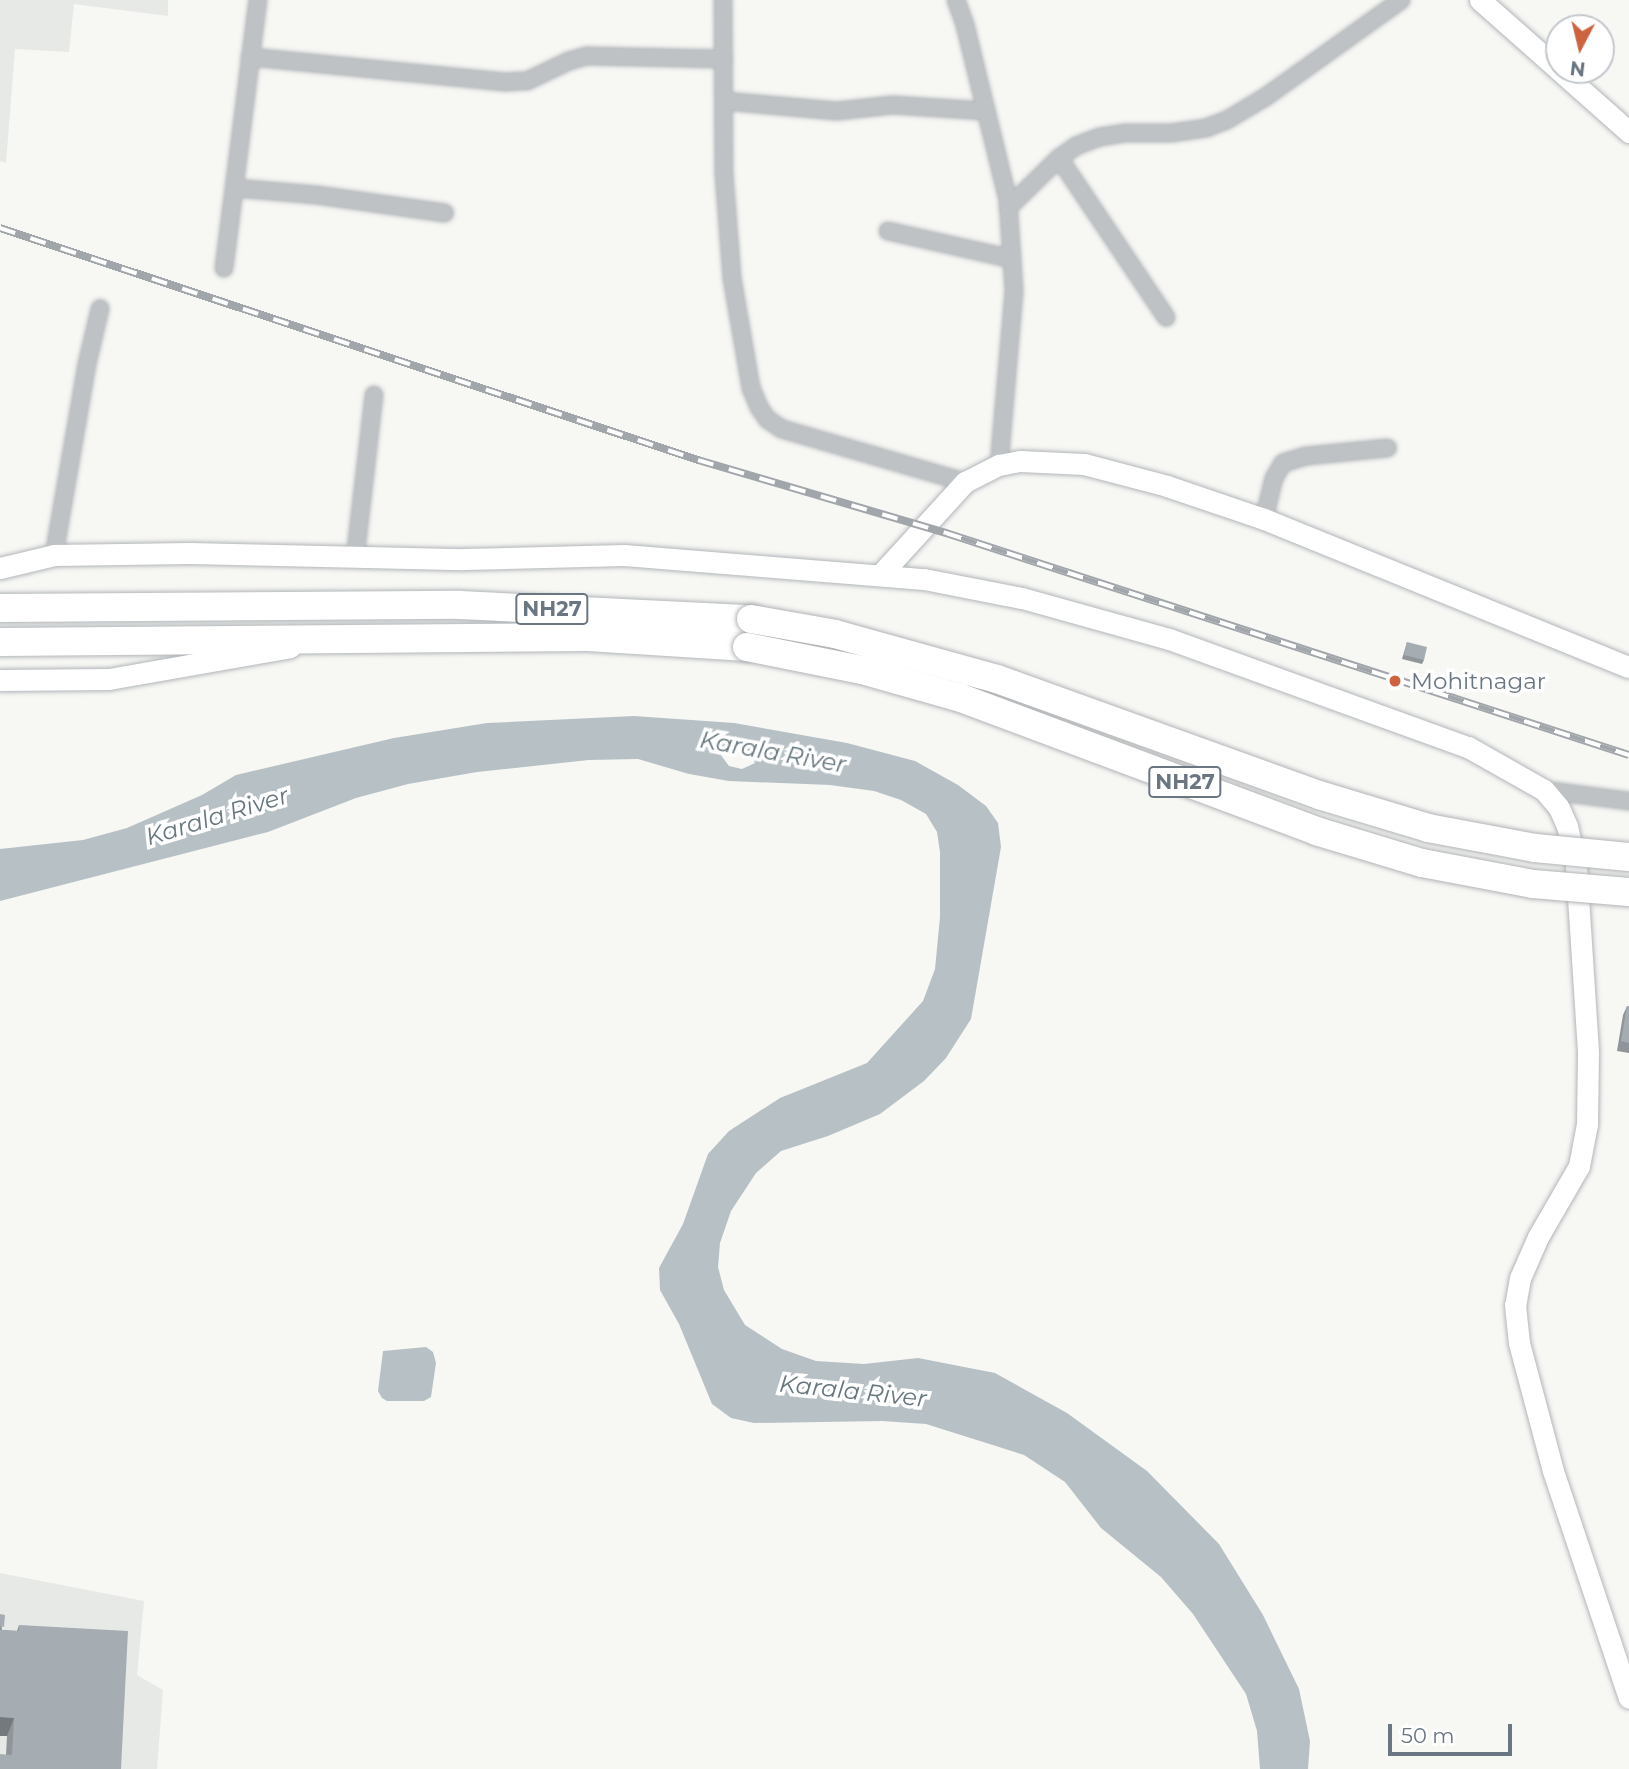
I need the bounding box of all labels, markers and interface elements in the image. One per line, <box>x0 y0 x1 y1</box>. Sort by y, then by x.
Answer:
north arrow <box>1545 14 1615 84</box>
text: N <box>1569 56 1587 81</box>
road number: NH27 <box>515 592 589 626</box>
place label: Mohitnagar <box>1411 667 1546 695</box>
marker: Mohitnagar <box>1385 671 1405 691</box>
water label: Karala River <box>698 725 848 779</box>
road number: NH27 <box>1148 764 1222 800</box>
water label: Karala River <box>142 781 292 851</box>
water label: Karala River <box>778 1369 928 1413</box>
scale bar <box>1391 1710 1515 1754</box>
text: 50 m <box>1401 1723 1455 1748</box>

